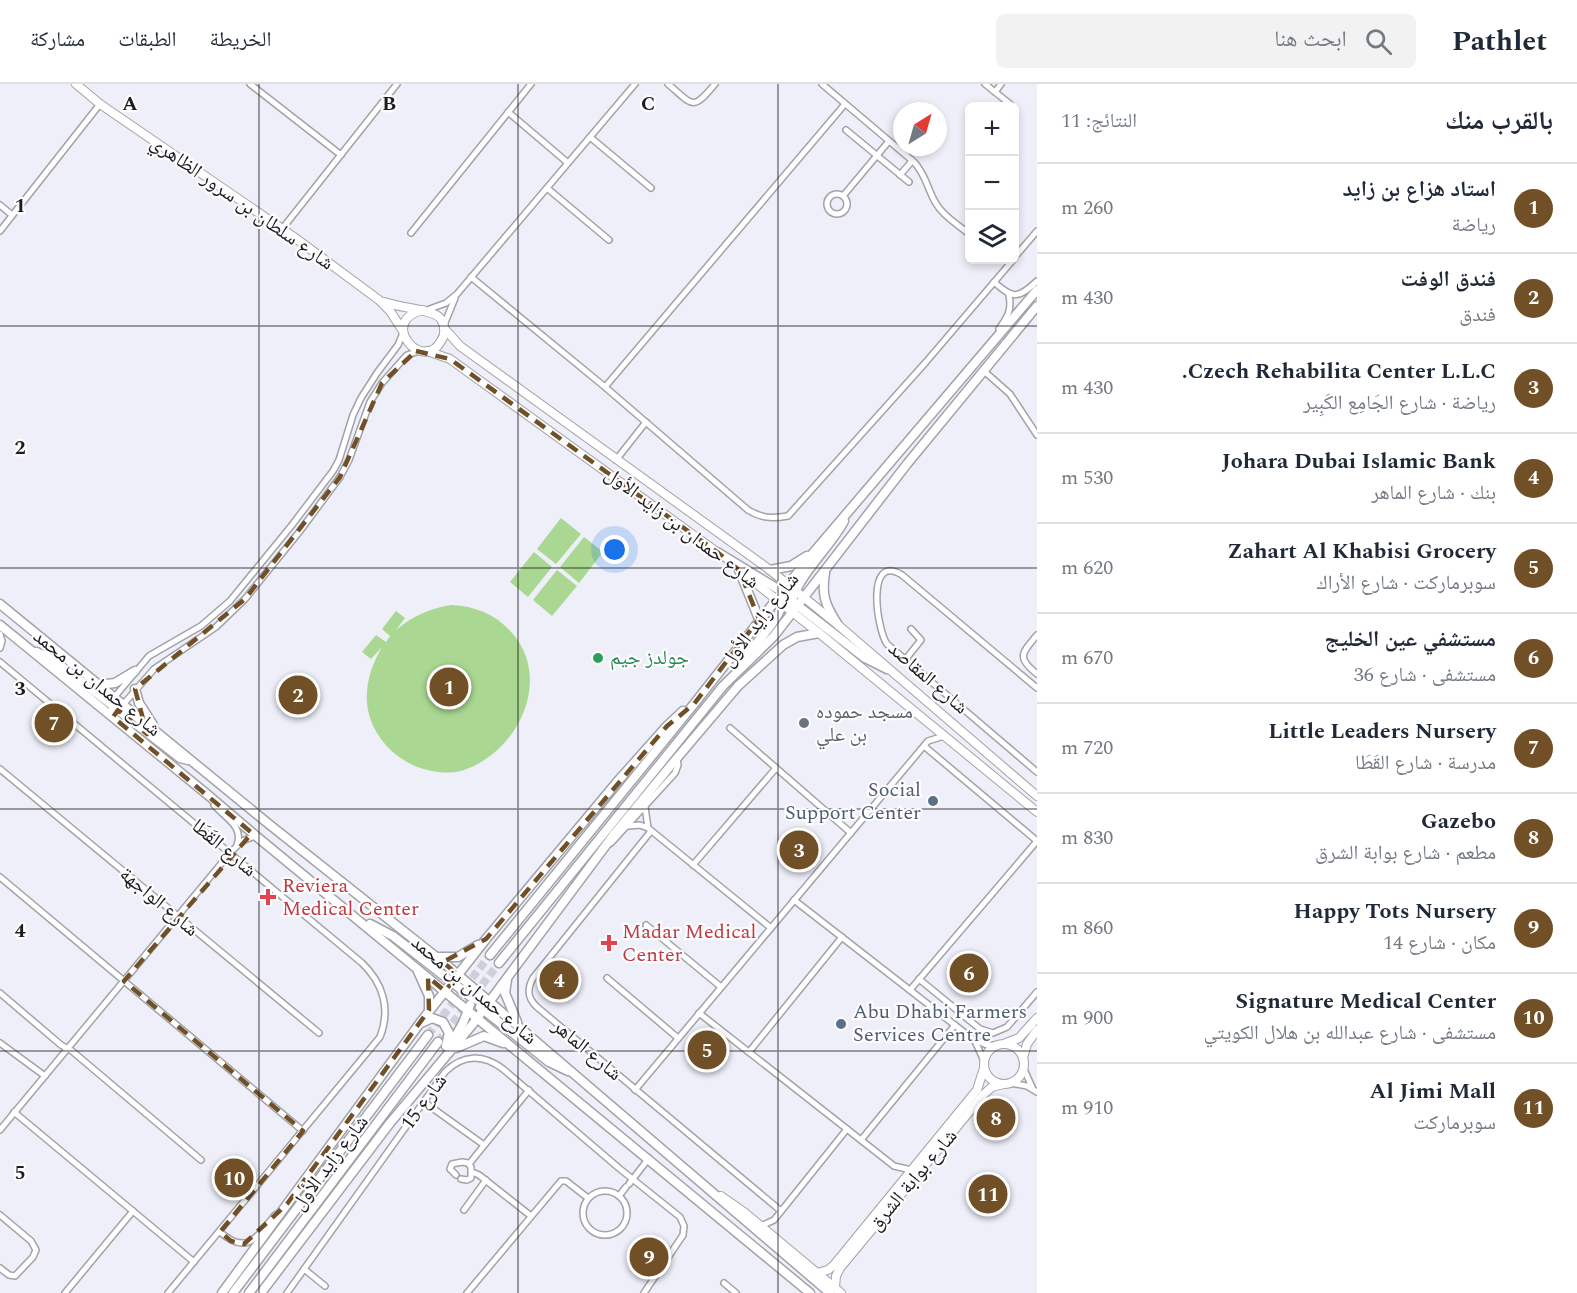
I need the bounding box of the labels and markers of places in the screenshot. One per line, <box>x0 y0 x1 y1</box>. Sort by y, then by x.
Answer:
place label: جولدز جيم <box>610 643 689 673</box>
marker: جولدز جيم <box>591 651 605 665</box>
pin: 1 <box>430 664 468 710</box>
pin: 2 <box>278 672 318 718</box>
place label: مسجد حموده بن علي <box>816 697 913 750</box>
pin: 7 <box>34 700 74 746</box>
marker: مسجد حموده بن علي <box>797 716 811 730</box>
place label: Social Support Center <box>785 775 921 828</box>
marker: Social Support Center <box>926 794 940 808</box>
pin: 3 <box>780 828 818 873</box>
place label: Reviera Medical Center <box>282 871 419 924</box>
marker: Reviera Medical Center <box>259 888 277 906</box>
place label: Madar Medical Center <box>622 917 756 970</box>
marker: Madar Medical Center <box>600 934 618 952</box>
pin: 6 <box>950 950 988 996</box>
pin: 4 <box>540 958 578 1002</box>
place label: Abu Dhabi Farmers Services Centre <box>853 997 1027 1050</box>
marker: Abu Dhabi Farmers Services Centre <box>834 1017 848 1031</box>
pin: 5 <box>688 1028 726 1072</box>
pin: 8 <box>976 1096 1016 1140</box>
pin: 10 <box>214 1156 254 1200</box>
pin: 11 <box>968 1172 1008 1216</box>
pin: 9 <box>630 1234 668 1280</box>

